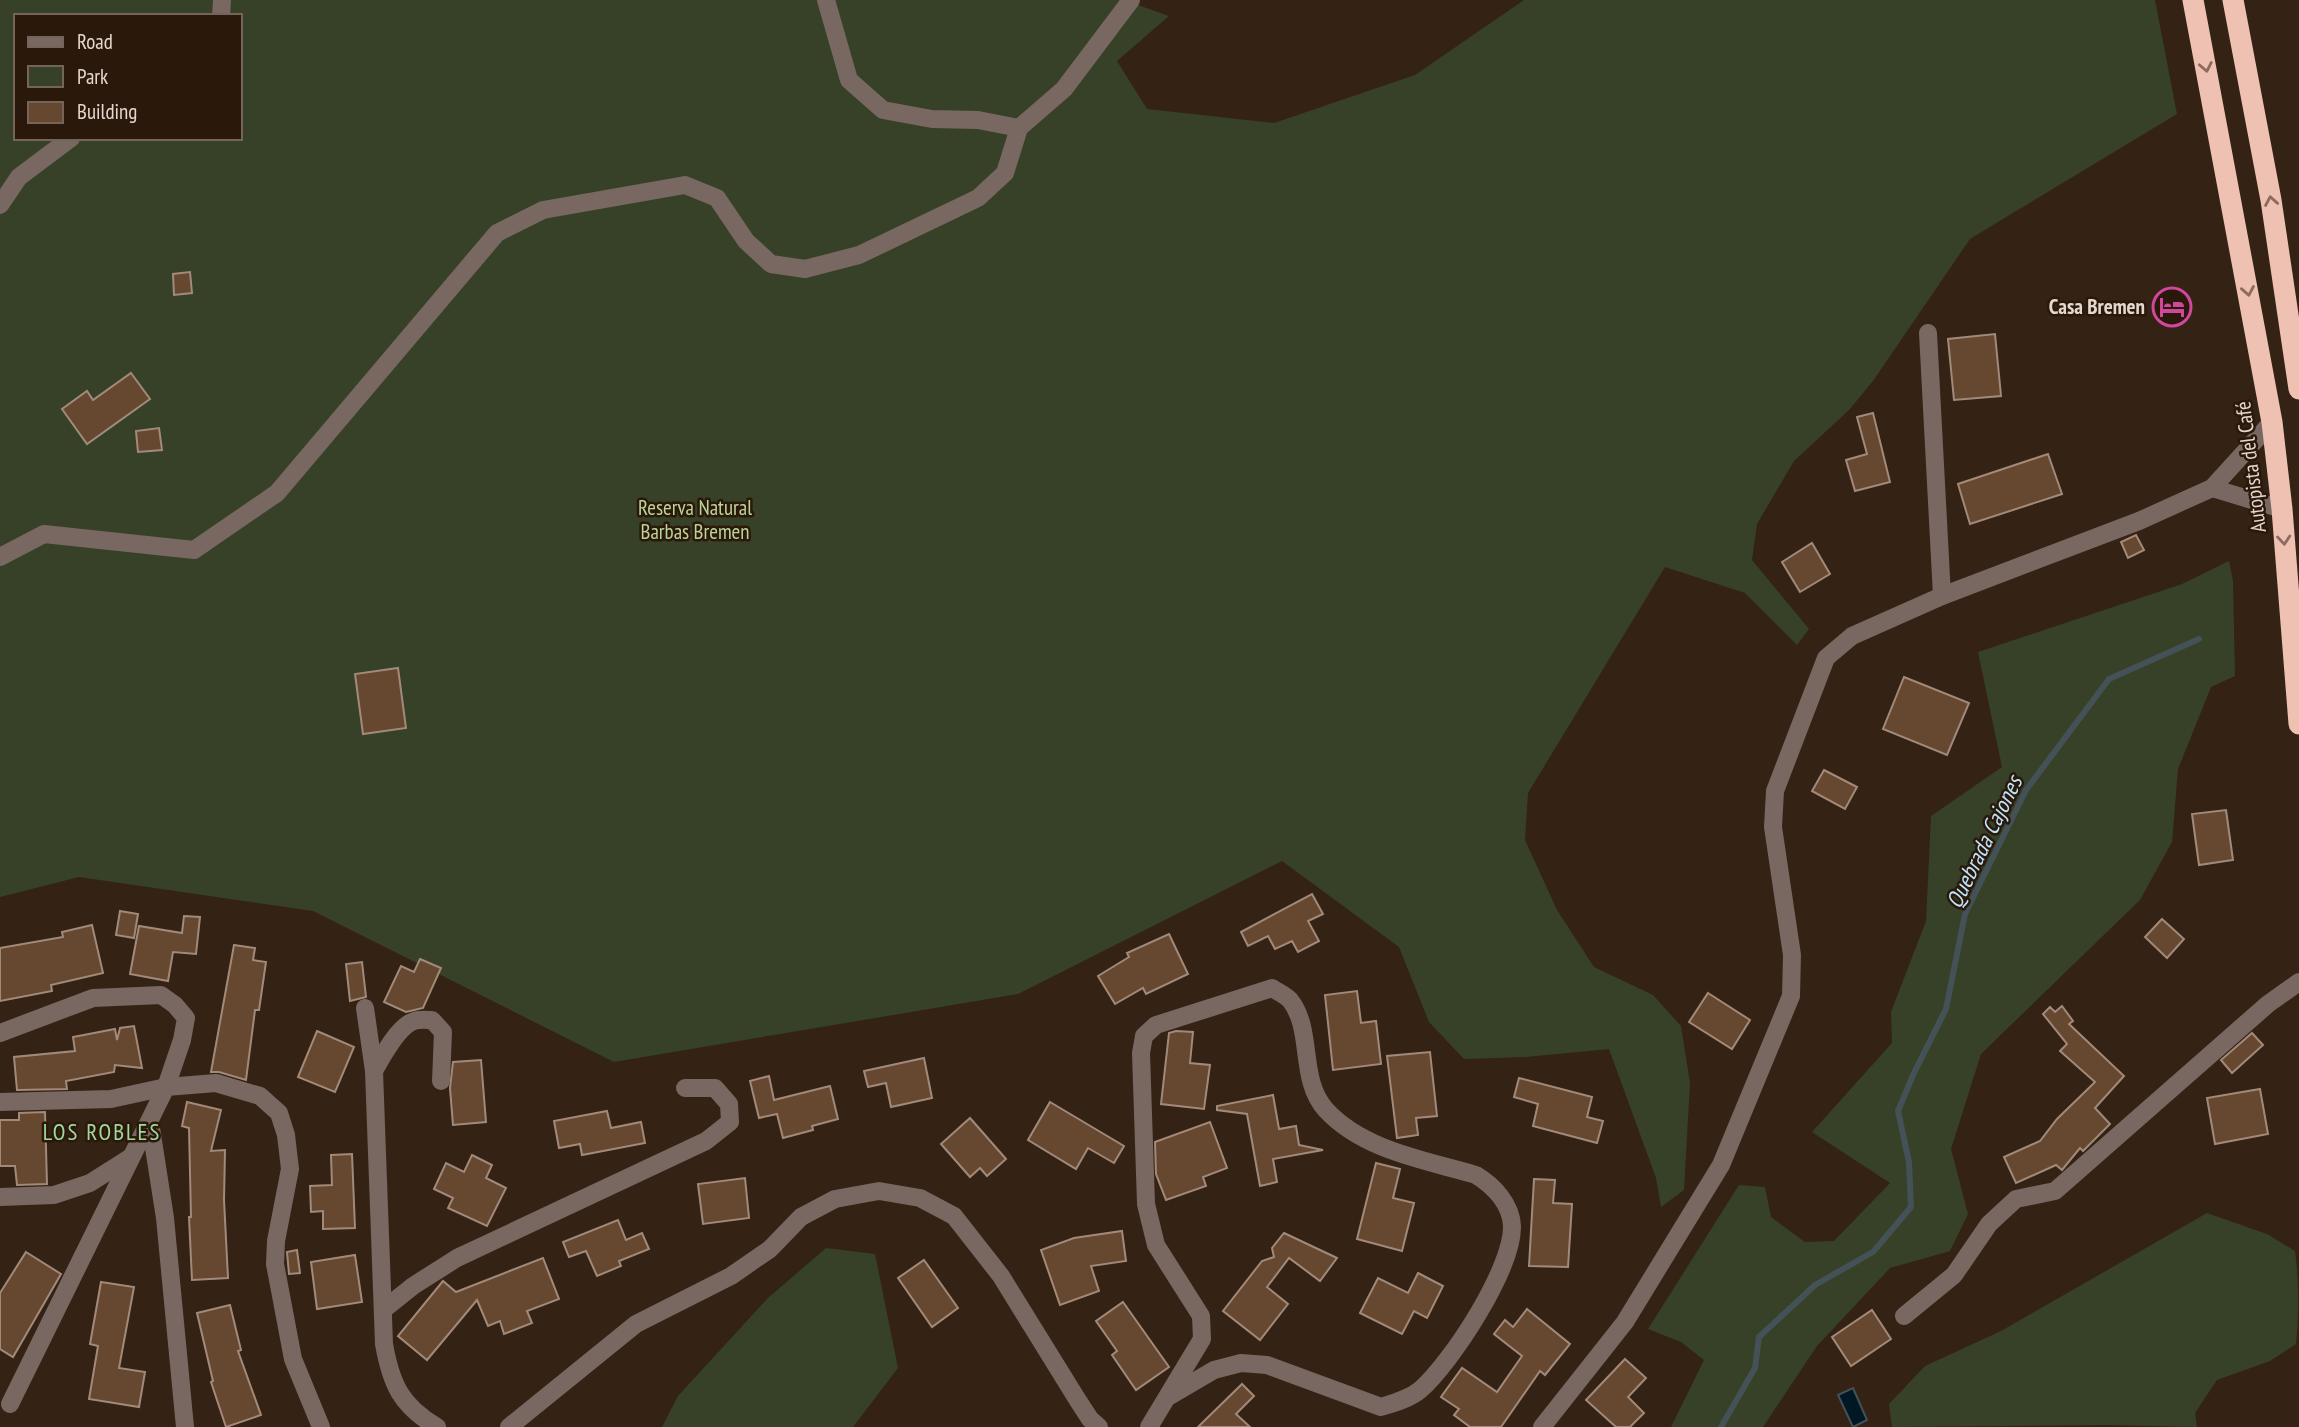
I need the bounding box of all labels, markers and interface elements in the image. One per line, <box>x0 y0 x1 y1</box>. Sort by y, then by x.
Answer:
legend <box>14 14 242 140</box>
text: Road <box>77 28 113 55</box>
one-way arrow <box>2198 61 2213 73</box>
text: Park <box>77 63 108 90</box>
text: Building <box>77 98 137 125</box>
one-way arrow <box>2264 195 2279 207</box>
one-way arrow <box>2240 285 2255 297</box>
hotel icon: Casa Bremen <box>2151 286 2193 328</box>
place label: Casa Bremen <box>2049 293 2145 320</box>
street label: Autopista del Café <box>2229 400 2272 534</box>
park label: Reserva Natural Barbas Bremen <box>638 494 752 545</box>
one-way arrow <box>2276 535 2291 546</box>
water label: Quebrada Cajones <box>1939 769 2029 913</box>
district label: LOS ROBLES <box>43 1117 161 1146</box>

